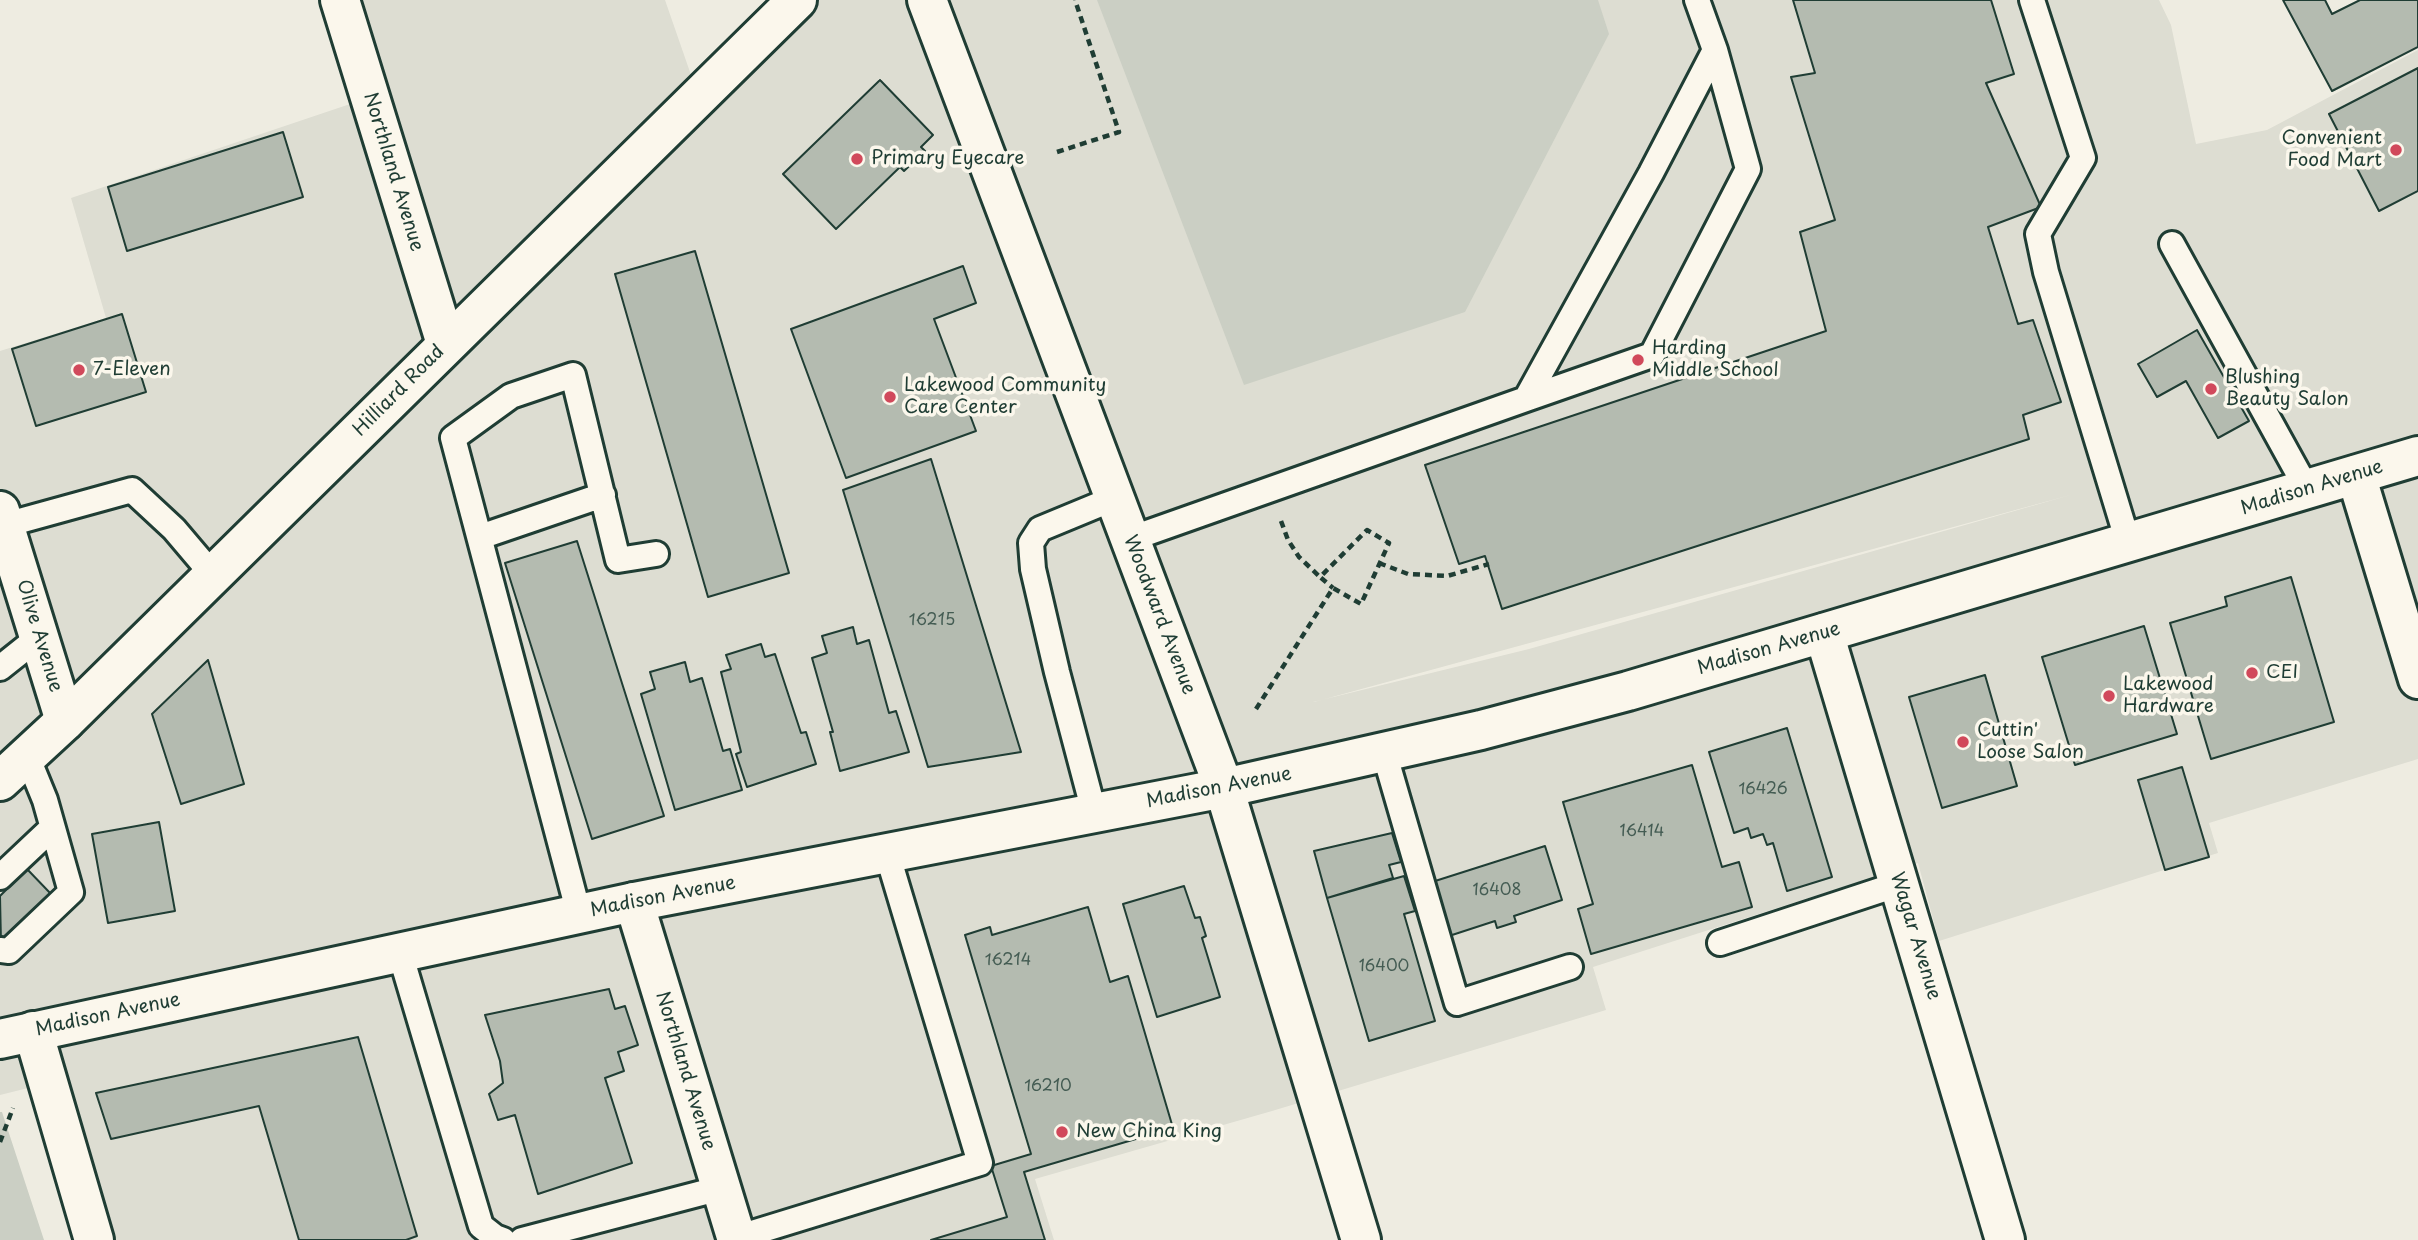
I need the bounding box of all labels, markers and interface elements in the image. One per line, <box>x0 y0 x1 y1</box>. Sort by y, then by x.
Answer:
street label: Northland Avenue <box>358 90 428 254</box>
place label: Convenient Food Mart <box>2282 128 2382 172</box>
marker: Convenient Food Mart <box>2388 142 2404 158</box>
place label: Primary Eyecare <box>871 148 1024 170</box>
marker: Primary Eyecare <box>849 151 865 167</box>
place label: Harding Middle School <box>1652 338 1779 382</box>
street label: Hilliard Road <box>349 341 449 441</box>
marker: Harding Middle School <box>1630 352 1646 368</box>
place label: 7-Eleven <box>93 359 171 381</box>
marker: 7-Eleven <box>71 362 87 378</box>
place label: Blushing Beauty Salon <box>2225 367 2349 411</box>
place label: Lakewood Community Care Center <box>904 375 1106 419</box>
marker: Blushing Beauty Salon <box>2203 381 2219 397</box>
marker: Lakewood Community Care Center <box>882 389 898 405</box>
street label: Madison Avenue <box>2238 456 2386 520</box>
street label: Woodward Avenue <box>1118 532 1200 698</box>
street label: Olive Avenue <box>11 577 67 695</box>
house number: 16215 <box>909 611 955 631</box>
street label: Madison Avenue <box>1695 618 1843 680</box>
place label: CEI <box>2266 662 2298 684</box>
marker: CEI <box>2244 665 2260 681</box>
place label: Lakewood Hardware <box>2123 674 2214 718</box>
marker: Lakewood Hardware <box>2101 688 2117 704</box>
place label: Cuttin' Loose Salon <box>1977 720 2084 764</box>
marker: Cuttin' Loose Salon <box>1955 734 1971 750</box>
street label: Madison Avenue <box>1144 763 1294 813</box>
house number: 16426 <box>1738 780 1788 800</box>
house number: 16414 <box>1620 822 1664 842</box>
street label: Wagar Avenue <box>1885 869 1945 1003</box>
street label: Madison Avenue <box>588 872 738 922</box>
house number: 16408 <box>1473 881 1521 901</box>
house number: 16214 <box>985 951 1031 971</box>
house number: 16400 <box>1359 957 1409 977</box>
street label: Madison Avenue <box>34 989 182 1041</box>
street label: Northland Avenue <box>650 989 720 1153</box>
house number: 16210 <box>1024 1077 1072 1097</box>
place label: New China King <box>1076 1121 1222 1143</box>
marker: New China King <box>1054 1124 1070 1140</box>

